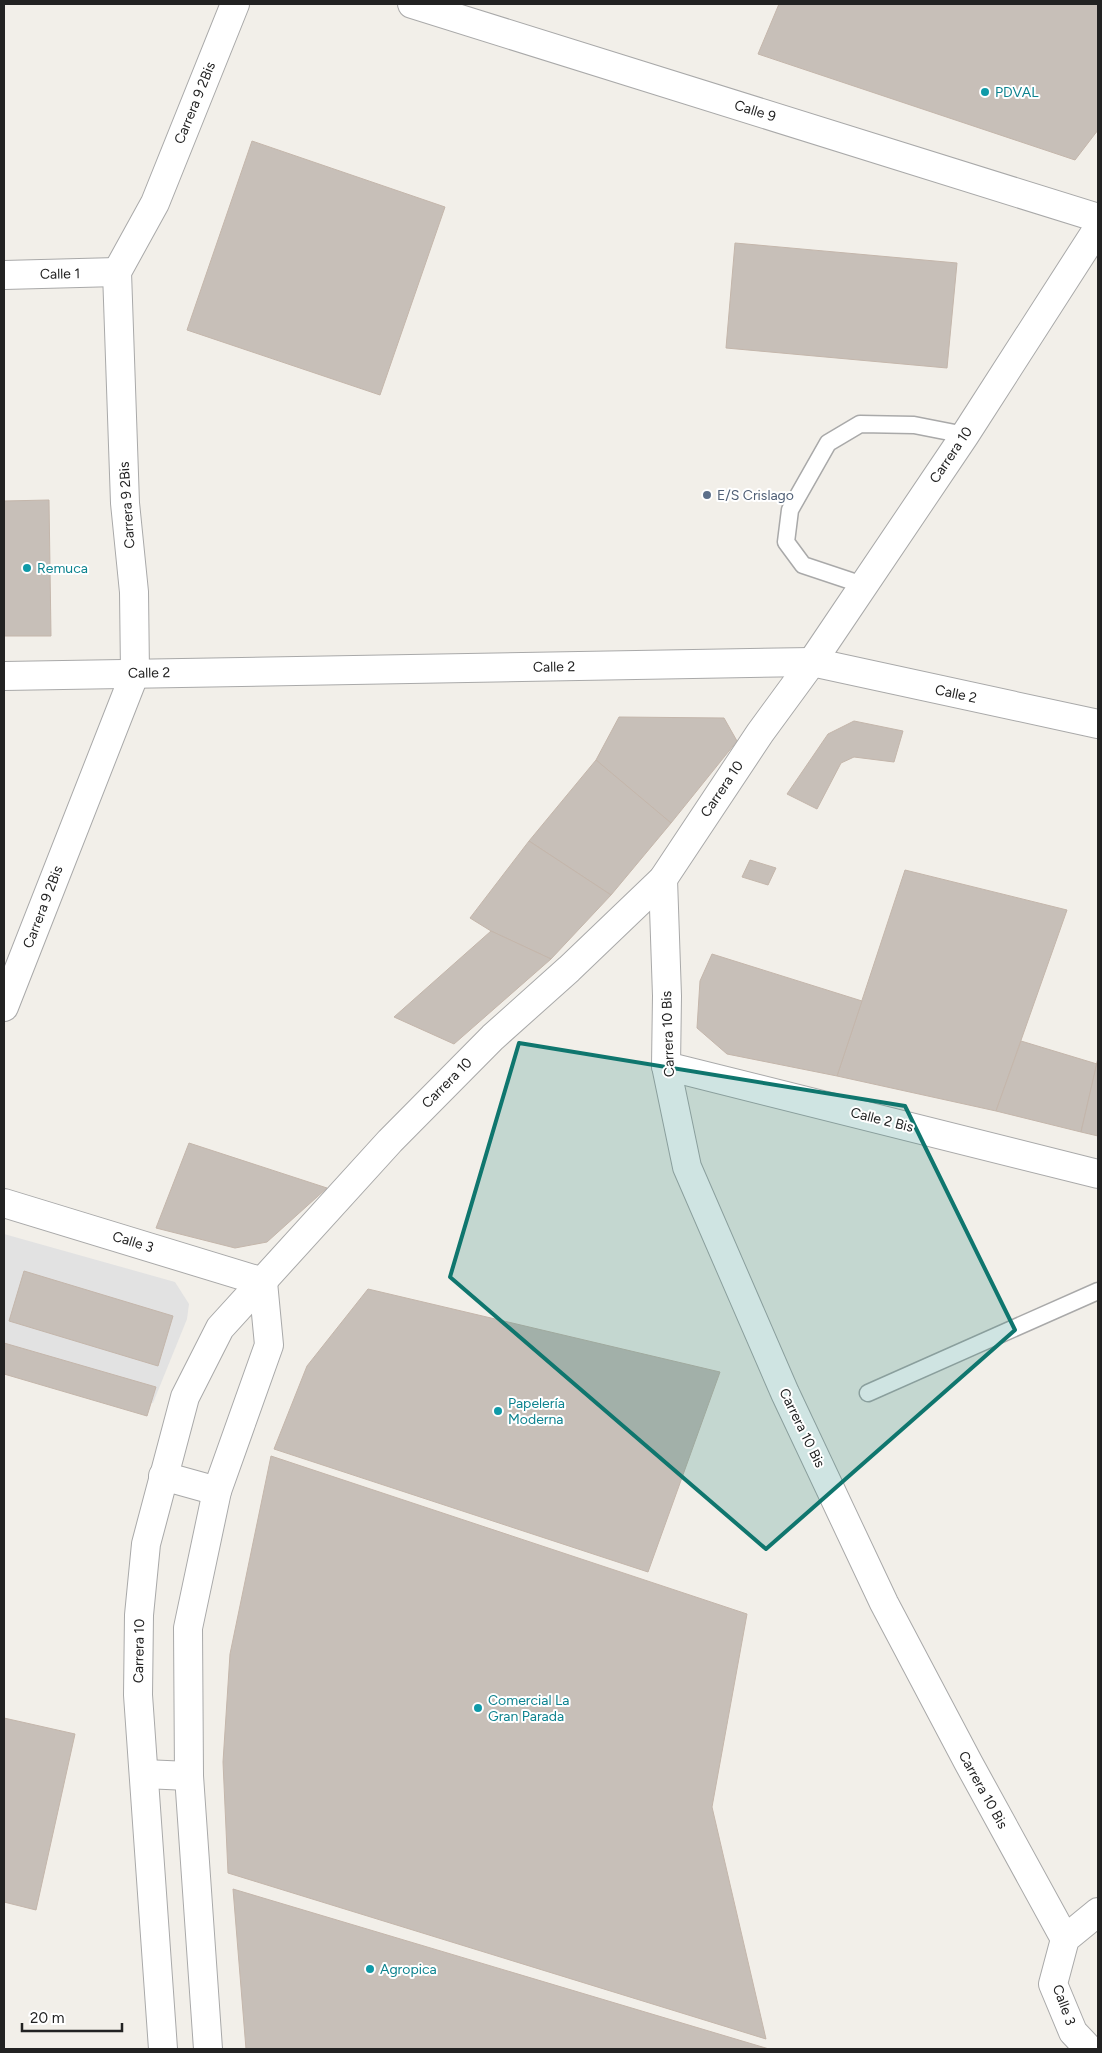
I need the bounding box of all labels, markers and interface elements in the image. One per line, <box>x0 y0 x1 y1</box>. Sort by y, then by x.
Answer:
street label: Carrera 9 2Bis <box>171 59 219 147</box>
place label: PDVAL <box>995 84 1039 101</box>
marker: PDVAL <box>979 86 991 98</box>
street label: Calle 9 <box>732 97 778 125</box>
street label: Calle 1 <box>40 265 80 283</box>
street label: Carrera 10 <box>926 424 976 486</box>
street label: Carrera 9 2Bis <box>115 461 139 549</box>
place label: E/S Crislago <box>717 487 794 504</box>
marker: E/S Crislago <box>701 489 713 501</box>
place label: Remuca <box>37 560 88 577</box>
marker: Remuca <box>21 562 33 574</box>
street label: Calle 2 <box>533 658 575 676</box>
street label: Calle 2 <box>128 664 170 682</box>
street label: Calle 2 <box>934 681 978 707</box>
street label: Carrera 10 <box>697 758 747 820</box>
street label: Carrera 9 2Bis <box>19 863 67 951</box>
street label: Carrera 10 Bis <box>658 991 678 1077</box>
street label: Carrera 10 <box>418 1054 476 1112</box>
street label: Calle 2 Bis <box>849 1104 915 1136</box>
street label: Calle 3 <box>110 1228 156 1256</box>
street label: Carrera 10 Bis <box>775 1386 829 1470</box>
place label: Papelería Moderna <box>508 1395 565 1428</box>
marker: Papelería Moderna <box>492 1405 504 1417</box>
street label: Carrera 10 <box>130 1619 148 1683</box>
place label: Comercial La Gran Parada <box>488 1692 569 1725</box>
marker: Comercial La Gran Parada <box>472 1702 484 1714</box>
street label: Carrera 10 Bis <box>955 1748 1011 1832</box>
place label: Agropica <box>380 1961 437 1978</box>
marker: Agropica <box>364 1963 376 1975</box>
street label: Calle 3 <box>1049 1982 1079 2028</box>
scale bar <box>22 2000 122 2032</box>
text: 20 m <box>30 2009 64 2027</box>

